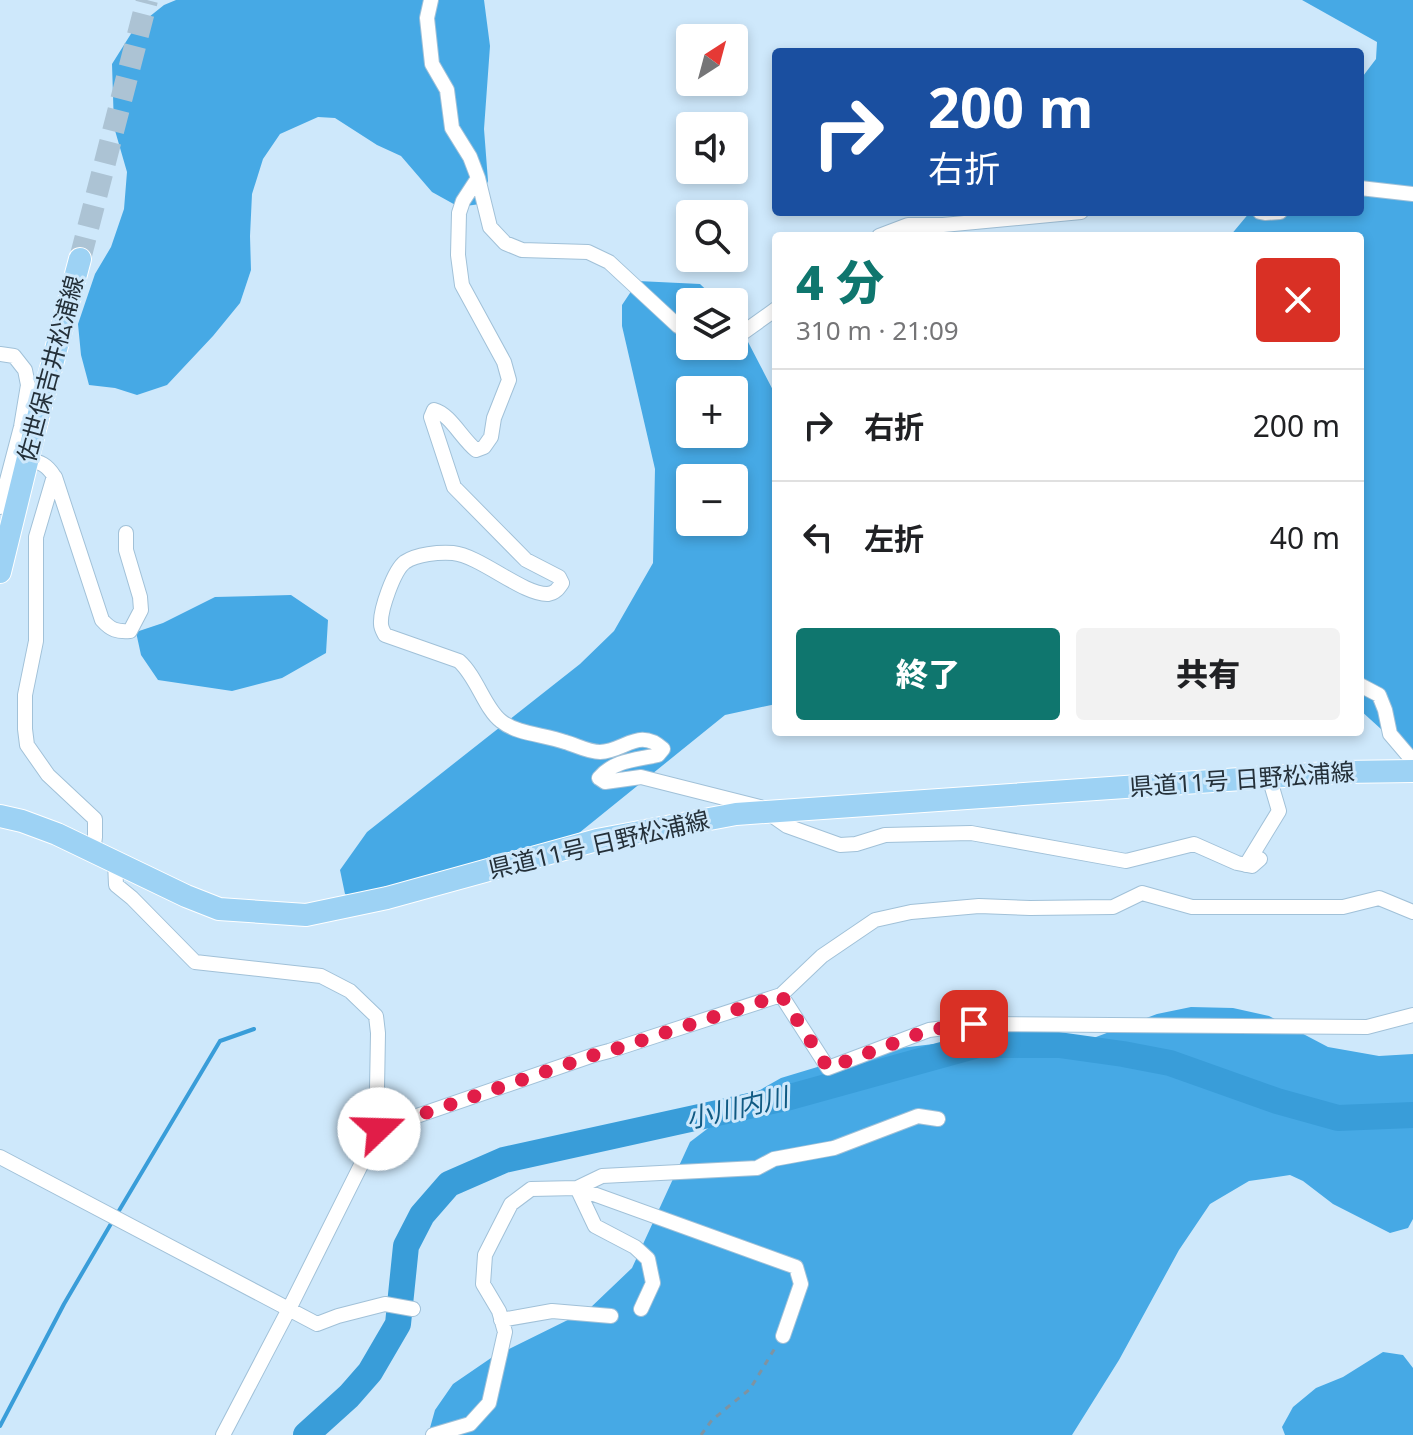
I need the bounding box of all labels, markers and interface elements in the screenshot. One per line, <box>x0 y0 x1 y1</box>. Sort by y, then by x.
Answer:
north arrow <box>676 24 748 96</box>
map controls <box>676 24 748 536</box>
text: 200 m <box>928 68 1093 144</box>
icon: right <box>796 80 900 184</box>
button: sound <box>676 112 748 184</box>
text: 右折 <box>928 144 1000 193</box>
button: search <box>676 200 748 272</box>
text: 4 分 <box>796 249 884 314</box>
button: close <box>1256 258 1340 342</box>
street label: 佐世保吉井松浦線 <box>9 272 90 466</box>
button: layers <box>676 288 748 360</box>
text: 310 m · 21:09 <box>796 312 959 348</box>
button: + <box>676 376 748 448</box>
icon: right <box>796 403 840 447</box>
text: 200 m <box>1253 405 1340 446</box>
text: 右折 <box>864 406 924 447</box>
button: − <box>676 464 748 536</box>
icon: left <box>796 515 840 559</box>
text: 40 m <box>1270 517 1340 558</box>
text: 左折 <box>864 518 924 559</box>
button: 終了 <box>796 628 1060 720</box>
button: 共有 <box>1076 628 1340 720</box>
street label: 県道11号 日野松浦線 <box>1128 754 1356 803</box>
street label: 県道11号 日野松浦線 <box>485 802 712 885</box>
pin <box>940 990 1008 1058</box>
icon: arrive <box>952 1002 996 1046</box>
water label: 小川内川 <box>682 1077 794 1136</box>
position arrow <box>337 1087 421 1171</box>

